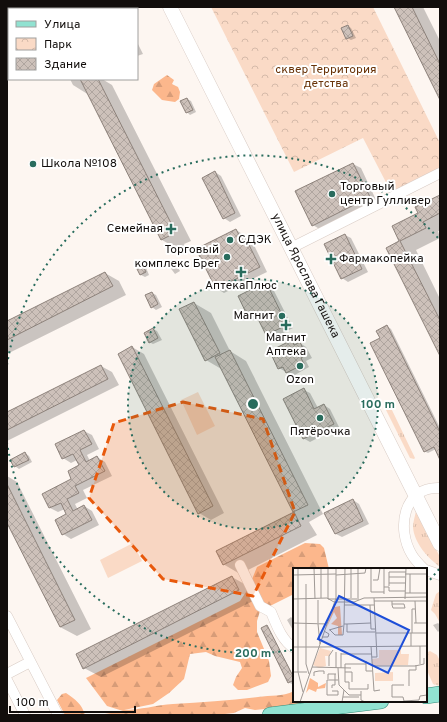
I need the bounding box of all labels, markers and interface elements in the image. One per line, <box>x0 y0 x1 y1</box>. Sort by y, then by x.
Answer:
legend <box>8 8 138 80</box>
text: Улица <box>44 17 80 33</box>
text: Парк <box>44 37 72 53</box>
text: Здание <box>44 57 87 73</box>
park label: сквер Территория детства <box>275 62 377 92</box>
place label: Школа №108 <box>41 156 117 172</box>
marker: Школа №108 <box>28 159 38 169</box>
place label: Торговый центр Гулливер <box>340 179 431 209</box>
marker: Торговый центр Гулливер <box>327 189 337 199</box>
street label: улица Ярослава Гашека <box>267 211 343 341</box>
place label: Семейная <box>107 221 163 237</box>
marker: Семейная <box>166 224 176 234</box>
place label: СДЭК <box>238 232 272 248</box>
marker: СДЭК <box>225 235 235 245</box>
place label: Торговый комплекс Брег <box>134 242 219 272</box>
place label: Фармакопейка <box>339 251 424 267</box>
marker: Торговый комплекс Брег <box>222 252 232 262</box>
marker: Фармакопейка <box>326 254 336 264</box>
marker: АптекаПлюс <box>236 267 246 277</box>
place label: АптекаПлюс <box>205 278 277 294</box>
place label: Магнит <box>233 308 275 324</box>
marker: Магнит <box>277 311 287 321</box>
marker: Магнит Аптека <box>281 320 291 330</box>
place label: Магнит Аптека <box>266 330 307 360</box>
marker: Ozon <box>295 361 305 371</box>
place label: Ozon <box>286 372 314 388</box>
centre of rings <box>246 397 260 411</box>
text: 100 m <box>361 397 395 413</box>
marker: Пятёрочка <box>315 413 325 423</box>
place label: Пятёрочка <box>290 424 350 440</box>
inset map <box>293 568 427 702</box>
text: 200 m <box>235 646 271 662</box>
scale bar <box>10 688 135 714</box>
text: 100 m <box>16 695 49 711</box>

